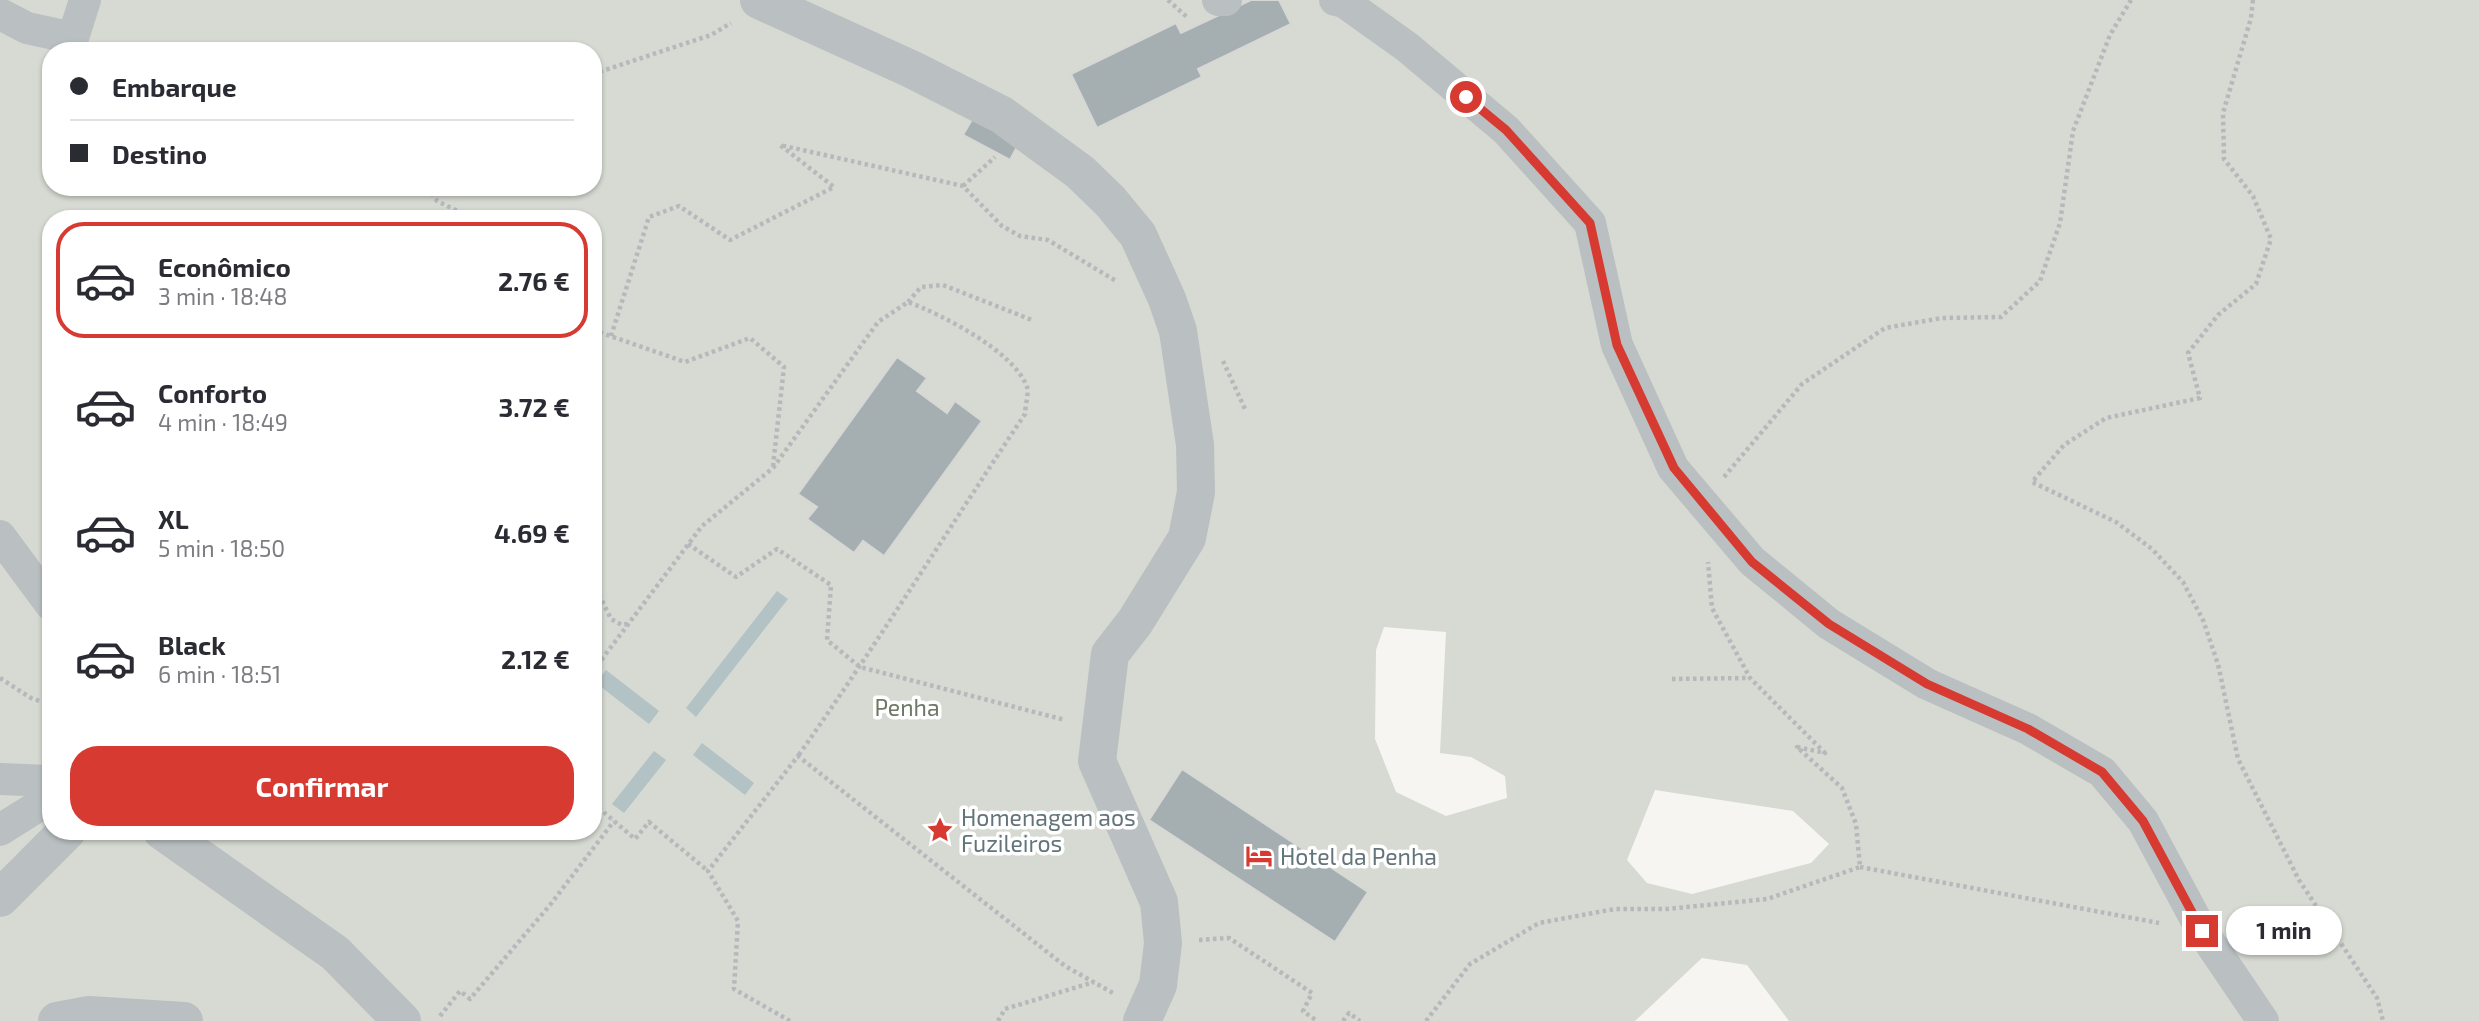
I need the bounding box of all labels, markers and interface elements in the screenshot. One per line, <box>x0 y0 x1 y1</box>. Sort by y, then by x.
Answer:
text: Embarque <box>112 71 237 102</box>
route start <box>1450 81 1482 113</box>
text: Destino <box>112 138 207 169</box>
icon: car <box>74 249 137 312</box>
text: Econômico <box>158 251 291 282</box>
text: 2.76 € <box>498 265 570 296</box>
text: 3 min · 18:48 <box>158 282 287 310</box>
icon: car <box>74 375 137 438</box>
text: Conforto <box>158 377 267 408</box>
text: 3.72 € <box>499 391 570 422</box>
text: 4 min · 18:49 <box>158 408 288 436</box>
icon: car <box>74 501 137 564</box>
text: XL <box>158 503 189 534</box>
text: 4.69 € <box>494 517 570 548</box>
text: 5 min · 18:50 <box>158 534 285 562</box>
icon: car <box>74 627 137 690</box>
text: Black <box>158 629 226 660</box>
text: 2.12 € <box>501 643 570 674</box>
text: 6 min · 18:51 <box>158 660 281 688</box>
park label: Penha <box>874 693 940 721</box>
button: Confirmar <box>70 746 574 826</box>
place label: Homenagem aos Fuzileiros <box>961 803 1136 857</box>
place icon: Homenagem aos Fuzileiros <box>925 815 955 845</box>
hotel icon: Hotel da Penha <box>1244 841 1274 871</box>
place label: Hotel da Penha <box>1280 842 1437 870</box>
callout: 1 min <box>2226 906 2342 956</box>
route end <box>2186 915 2218 947</box>
text: 1 min <box>2256 916 2312 944</box>

